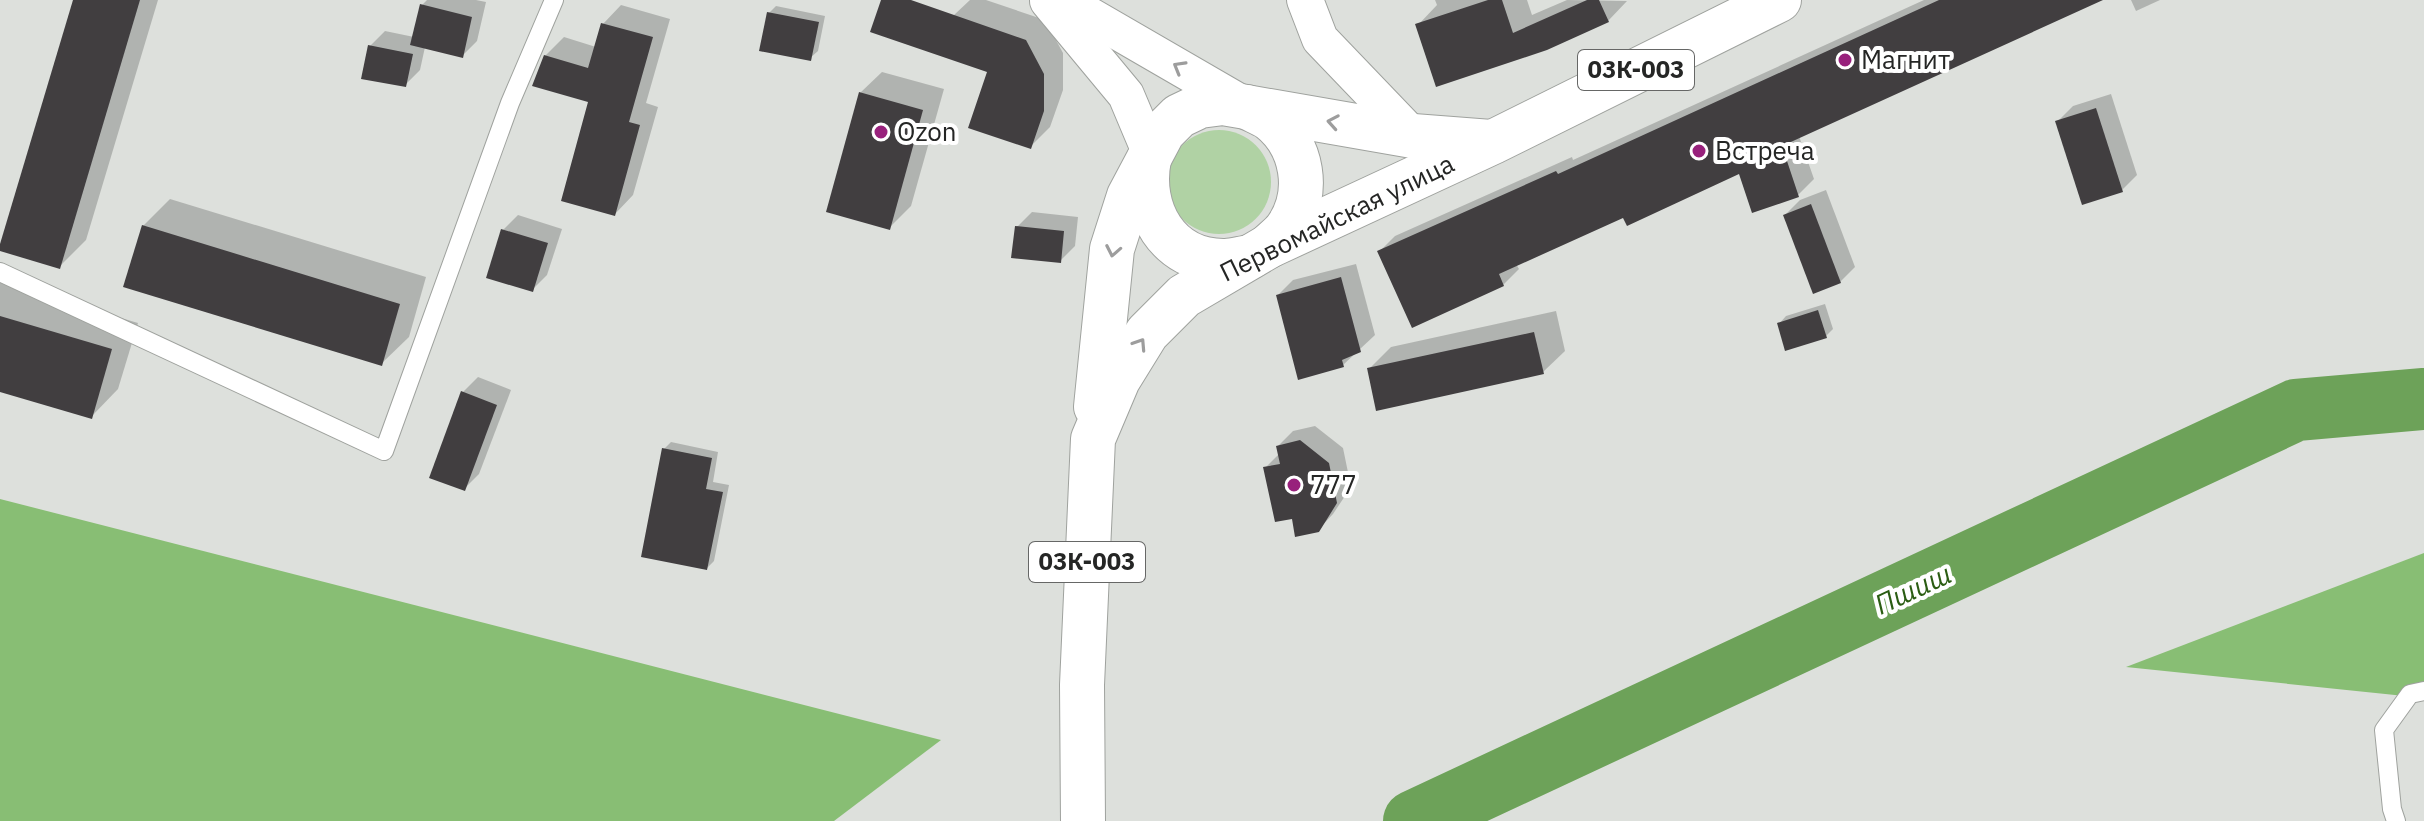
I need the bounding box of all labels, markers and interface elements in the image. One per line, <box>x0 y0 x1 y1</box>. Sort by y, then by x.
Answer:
place label: Магнит <box>1861 42 1950 76</box>
road number: 03К-003 <box>1578 50 1694 90</box>
marker: Магнит <box>1836 51 1854 69</box>
one-way arrow <box>1173 61 1188 77</box>
place label: Ozon <box>897 114 957 148</box>
one-way arrow <box>1326 114 1340 131</box>
marker: Ozon <box>872 123 890 141</box>
place label: Встреча <box>1715 133 1815 167</box>
marker: Встреча <box>1690 142 1708 160</box>
street label: Первомайская улица <box>1214 145 1460 289</box>
one-way arrow <box>1105 244 1122 257</box>
one-way arrow <box>1130 339 1145 353</box>
place label: 777 <box>1310 467 1357 501</box>
marker: 777 <box>1285 476 1303 494</box>
road number: 03К-003 <box>1029 542 1145 582</box>
water label: Пшиш <box>1868 555 1957 622</box>

